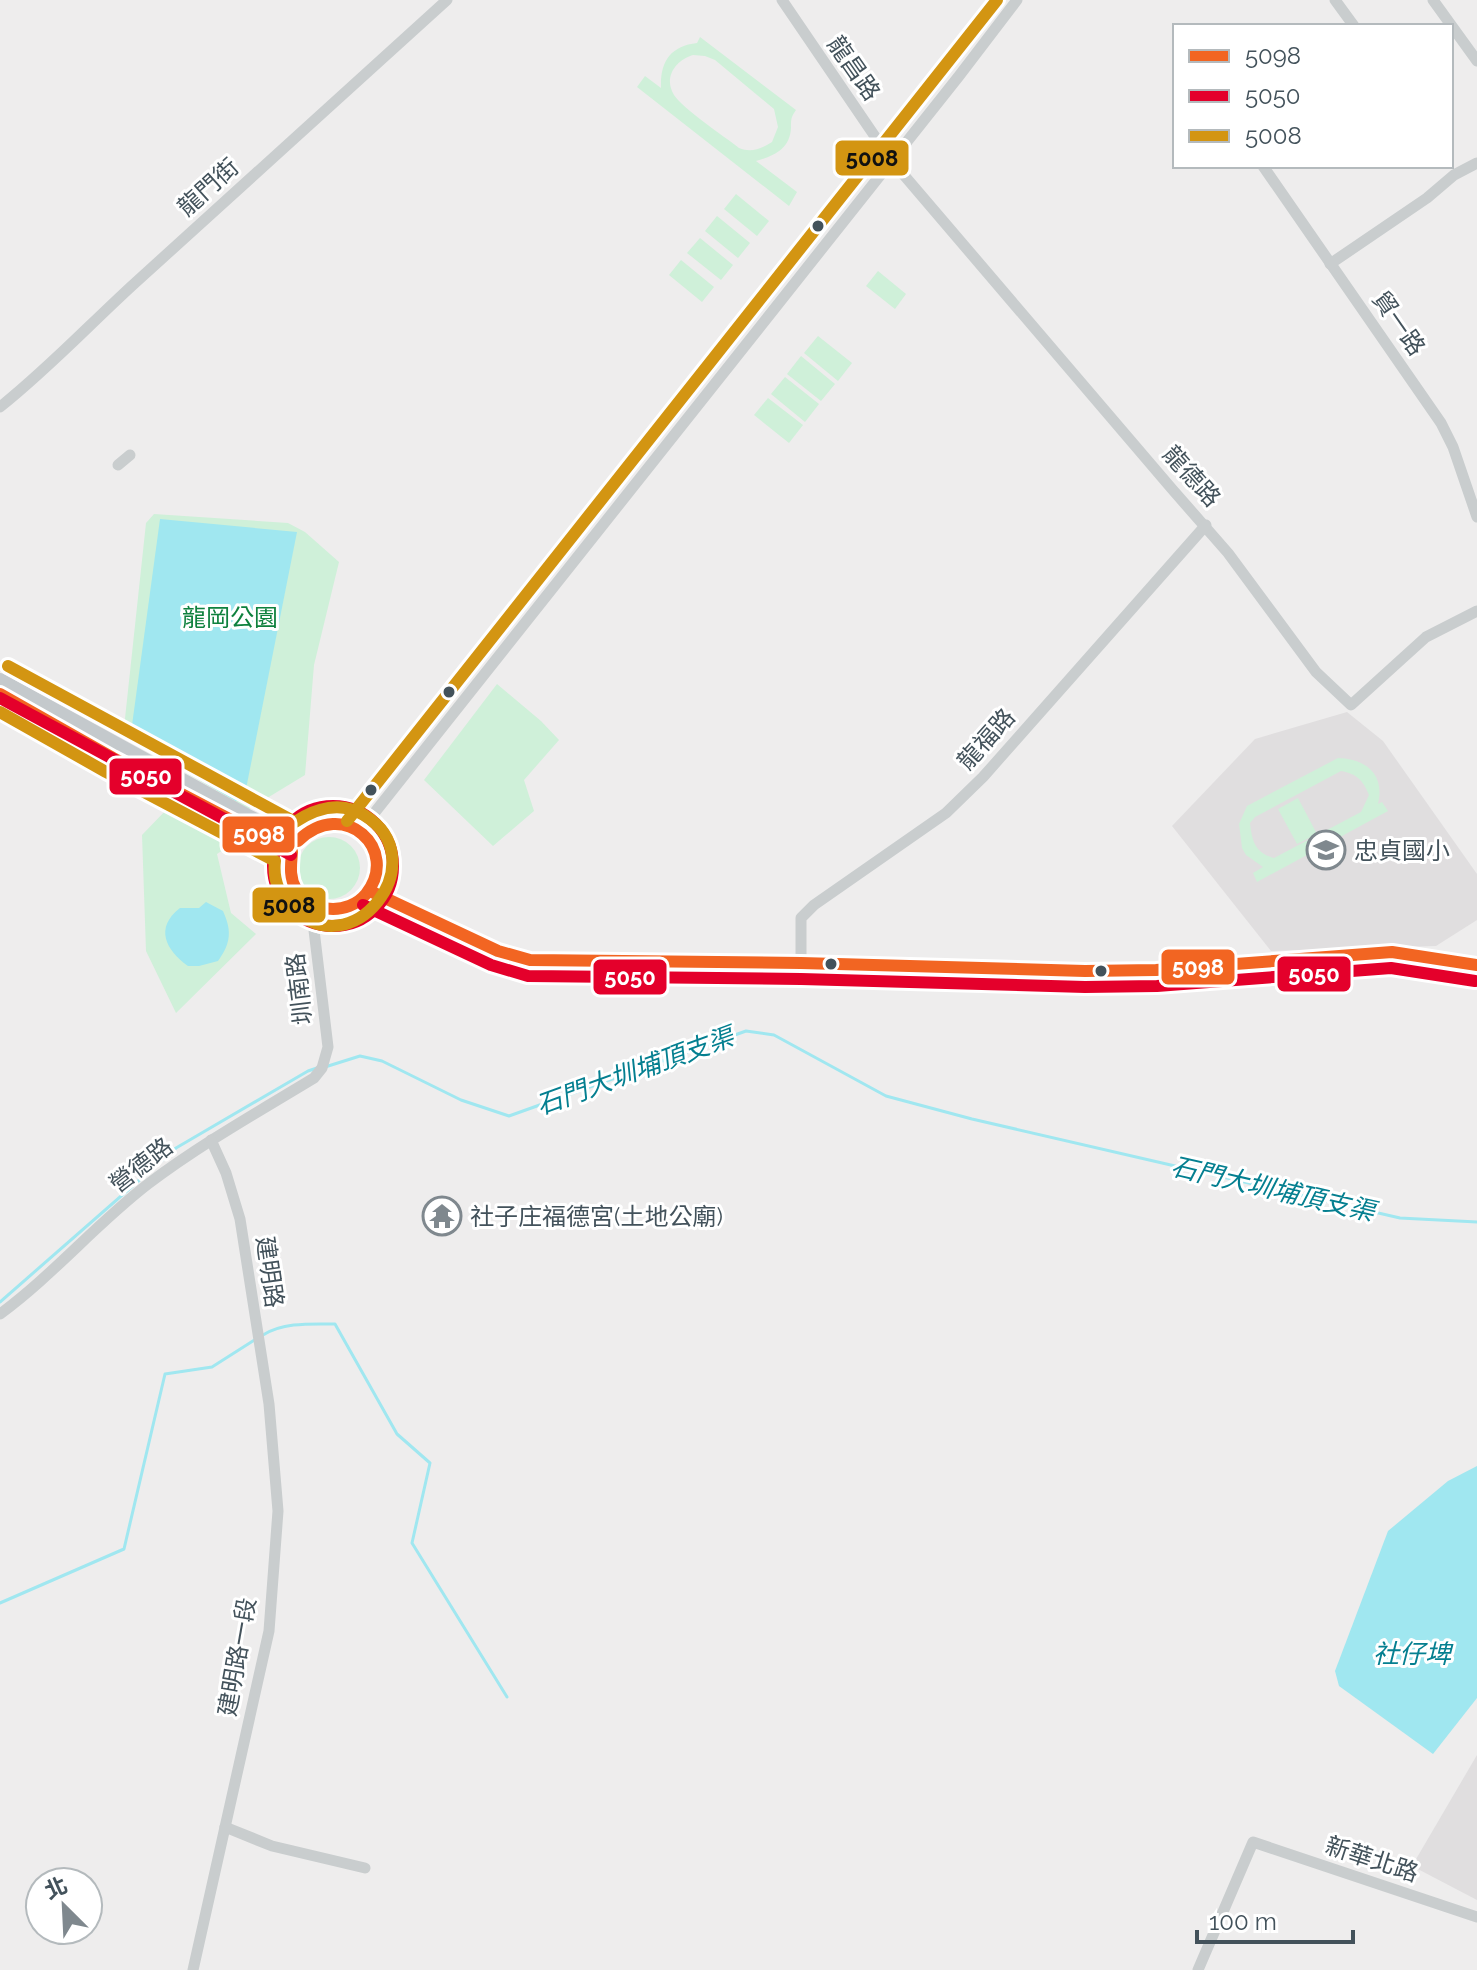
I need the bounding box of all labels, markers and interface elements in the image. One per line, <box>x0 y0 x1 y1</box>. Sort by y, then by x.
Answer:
legend <box>1173 24 1453 168</box>
street label: 龍昌路 <box>821 30 887 106</box>
text: 5098 <box>1245 41 1301 70</box>
text: 5050 <box>1245 81 1301 110</box>
text: 5008 <box>1245 121 1302 150</box>
line badge: 5008 <box>834 139 910 177</box>
text: 5008 <box>846 145 898 171</box>
street label: 龍門街 <box>172 152 244 222</box>
unlabelled marker <box>810 218 826 234</box>
street label: 貿一路 <box>1366 285 1432 361</box>
street label: 龍德路 <box>1157 440 1227 512</box>
park label: 龍岡公園 <box>182 603 278 632</box>
unlabelled marker <box>441 684 457 700</box>
street label: 龍福路 <box>951 703 1021 775</box>
line badge: 5050 <box>108 757 183 796</box>
text: 5050 <box>120 763 172 789</box>
unlabelled marker <box>363 782 379 798</box>
line badge: 5098 <box>221 815 296 854</box>
text: 5098 <box>233 821 285 847</box>
school or university icon: 忠貞國小 <box>1305 829 1347 871</box>
place label: 忠貞國小 <box>1354 836 1450 865</box>
line badge: 5008 <box>251 886 327 924</box>
text: 5008 <box>263 892 315 918</box>
line badge: 5098 <box>1160 948 1236 986</box>
street label: 圳南路 <box>280 952 318 1026</box>
text: 5098 <box>1172 954 1224 980</box>
line badge: 5050 <box>1276 955 1352 993</box>
unlabelled marker <box>823 956 839 972</box>
line badge: 5050 <box>592 958 668 996</box>
text: 5050 <box>1288 961 1340 987</box>
unlabelled marker <box>1093 963 1109 979</box>
text: 5050 <box>604 964 656 990</box>
water label: 石門大圳埔頂支渠 <box>532 1020 742 1121</box>
street label: 營德路 <box>104 1131 178 1199</box>
water label: 石門大圳埔頂支渠 <box>1168 1151 1382 1228</box>
temple icon: 社子庄福德宮(土地公廟) <box>421 1195 463 1237</box>
place label: 社子庄福德宮(土地公廟) <box>470 1202 723 1231</box>
street label: 建明路 <box>251 1234 289 1310</box>
street label: 建明路一段 <box>212 1595 262 1719</box>
water label: 社仔埤 <box>1373 1639 1454 1669</box>
street label: 新華北路 <box>1322 1830 1422 1888</box>
north arrow <box>24 1866 104 1946</box>
text: 北 <box>41 1871 71 1904</box>
scale bar <box>1197 1894 1353 1944</box>
text: 100 m <box>1209 1907 1277 1936</box>

